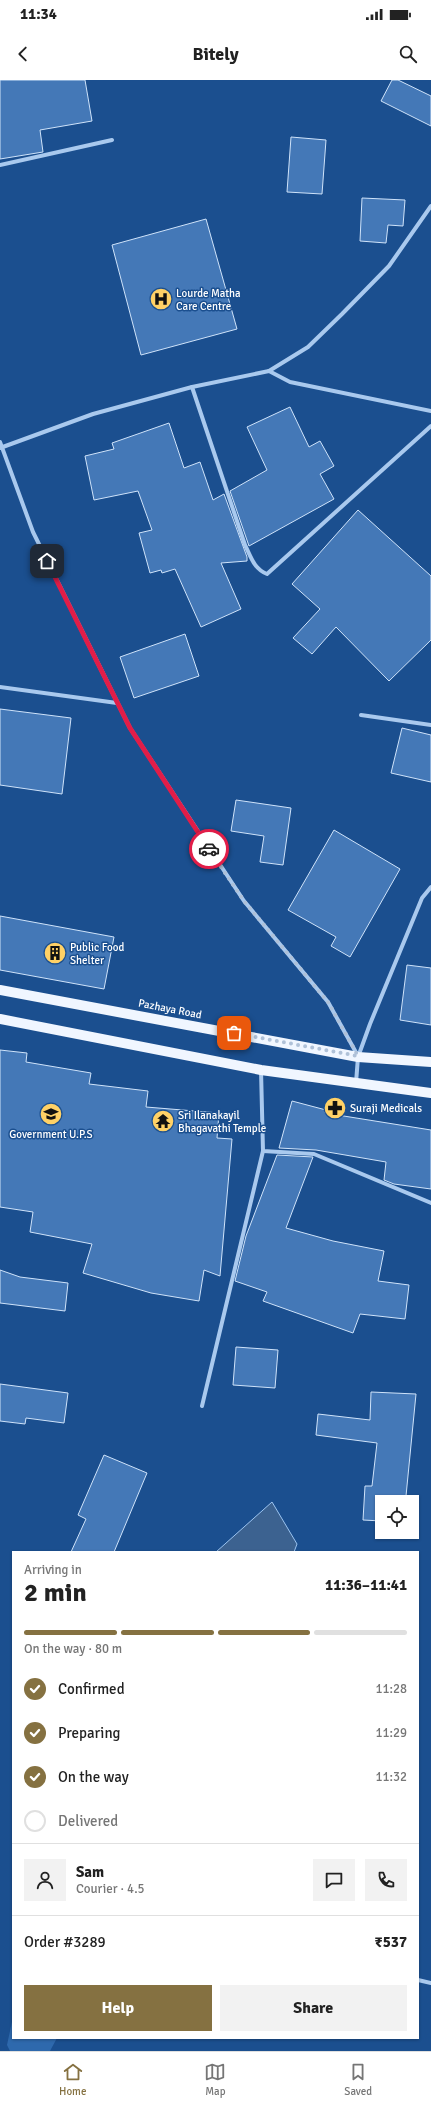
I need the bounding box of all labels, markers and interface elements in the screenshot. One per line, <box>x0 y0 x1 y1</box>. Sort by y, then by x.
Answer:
text: 11:34 <box>20 5 57 23</box>
icon: back <box>12 43 34 65</box>
text: Bitely <box>192 43 239 65</box>
icon: search <box>397 43 419 65</box>
hospital icon: Lourde Matha Care Centre <box>148 286 174 312</box>
place label: Lourde Matha Care Centre <box>176 287 241 313</box>
pin <box>30 544 64 578</box>
icon: home <box>36 550 58 572</box>
courier <box>189 829 229 869</box>
icon: car <box>198 838 220 860</box>
building icon: Public Food Shelter <box>42 940 68 966</box>
place label: Public Food Shelter <box>70 941 125 967</box>
street label: Pazhaya Road <box>137 996 203 1022</box>
pin <box>217 1016 251 1050</box>
icon: bag <box>223 1022 245 1044</box>
pharmacy icon: Suraji Medicals <box>322 1095 348 1121</box>
school or university icon: Government U.P.S <box>38 1101 64 1127</box>
place label: Suraji Medicals <box>350 1102 422 1115</box>
temple icon: Sri Ilanakayil Bhagavathi Temple <box>150 1108 176 1134</box>
place label: Sri Ilanakayil Bhagavathi Temple <box>178 1109 266 1135</box>
place label: Government U.P.S <box>9 1128 93 1141</box>
map controls <box>375 1495 419 1539</box>
button: locate <box>375 1495 419 1539</box>
text: Arriving in <box>24 1562 82 1578</box>
text: 11:36–11:41 <box>325 1576 407 1594</box>
text: 2 min <box>24 1577 87 1609</box>
text: On the way · 80 m <box>24 1641 122 1657</box>
icon: check <box>24 1678 46 1700</box>
text: Confirmed <box>58 1680 125 1698</box>
text: 11:28 <box>375 1681 407 1697</box>
icon: check <box>24 1722 46 1744</box>
text: Preparing <box>58 1724 121 1742</box>
text: 11:29 <box>375 1725 407 1741</box>
icon: check <box>24 1766 46 1788</box>
text: On the way <box>58 1768 129 1786</box>
text: 11:32 <box>375 1769 407 1785</box>
text: Delivered <box>58 1812 118 1830</box>
button: person <box>24 1859 66 1901</box>
button: chat <box>313 1859 355 1901</box>
button: phone <box>365 1859 407 1901</box>
text: Sam <box>76 1863 104 1881</box>
text: Courier · 4.5 <box>76 1881 145 1897</box>
text: Order #3289 <box>24 1933 106 1951</box>
text: ₹537 <box>375 1933 407 1951</box>
button: Help <box>24 1985 212 2031</box>
button: Share <box>220 1985 407 2031</box>
tab: Home <box>59 2061 86 2098</box>
tab: Map <box>204 2061 226 2098</box>
tab: Saved <box>344 2061 372 2098</box>

